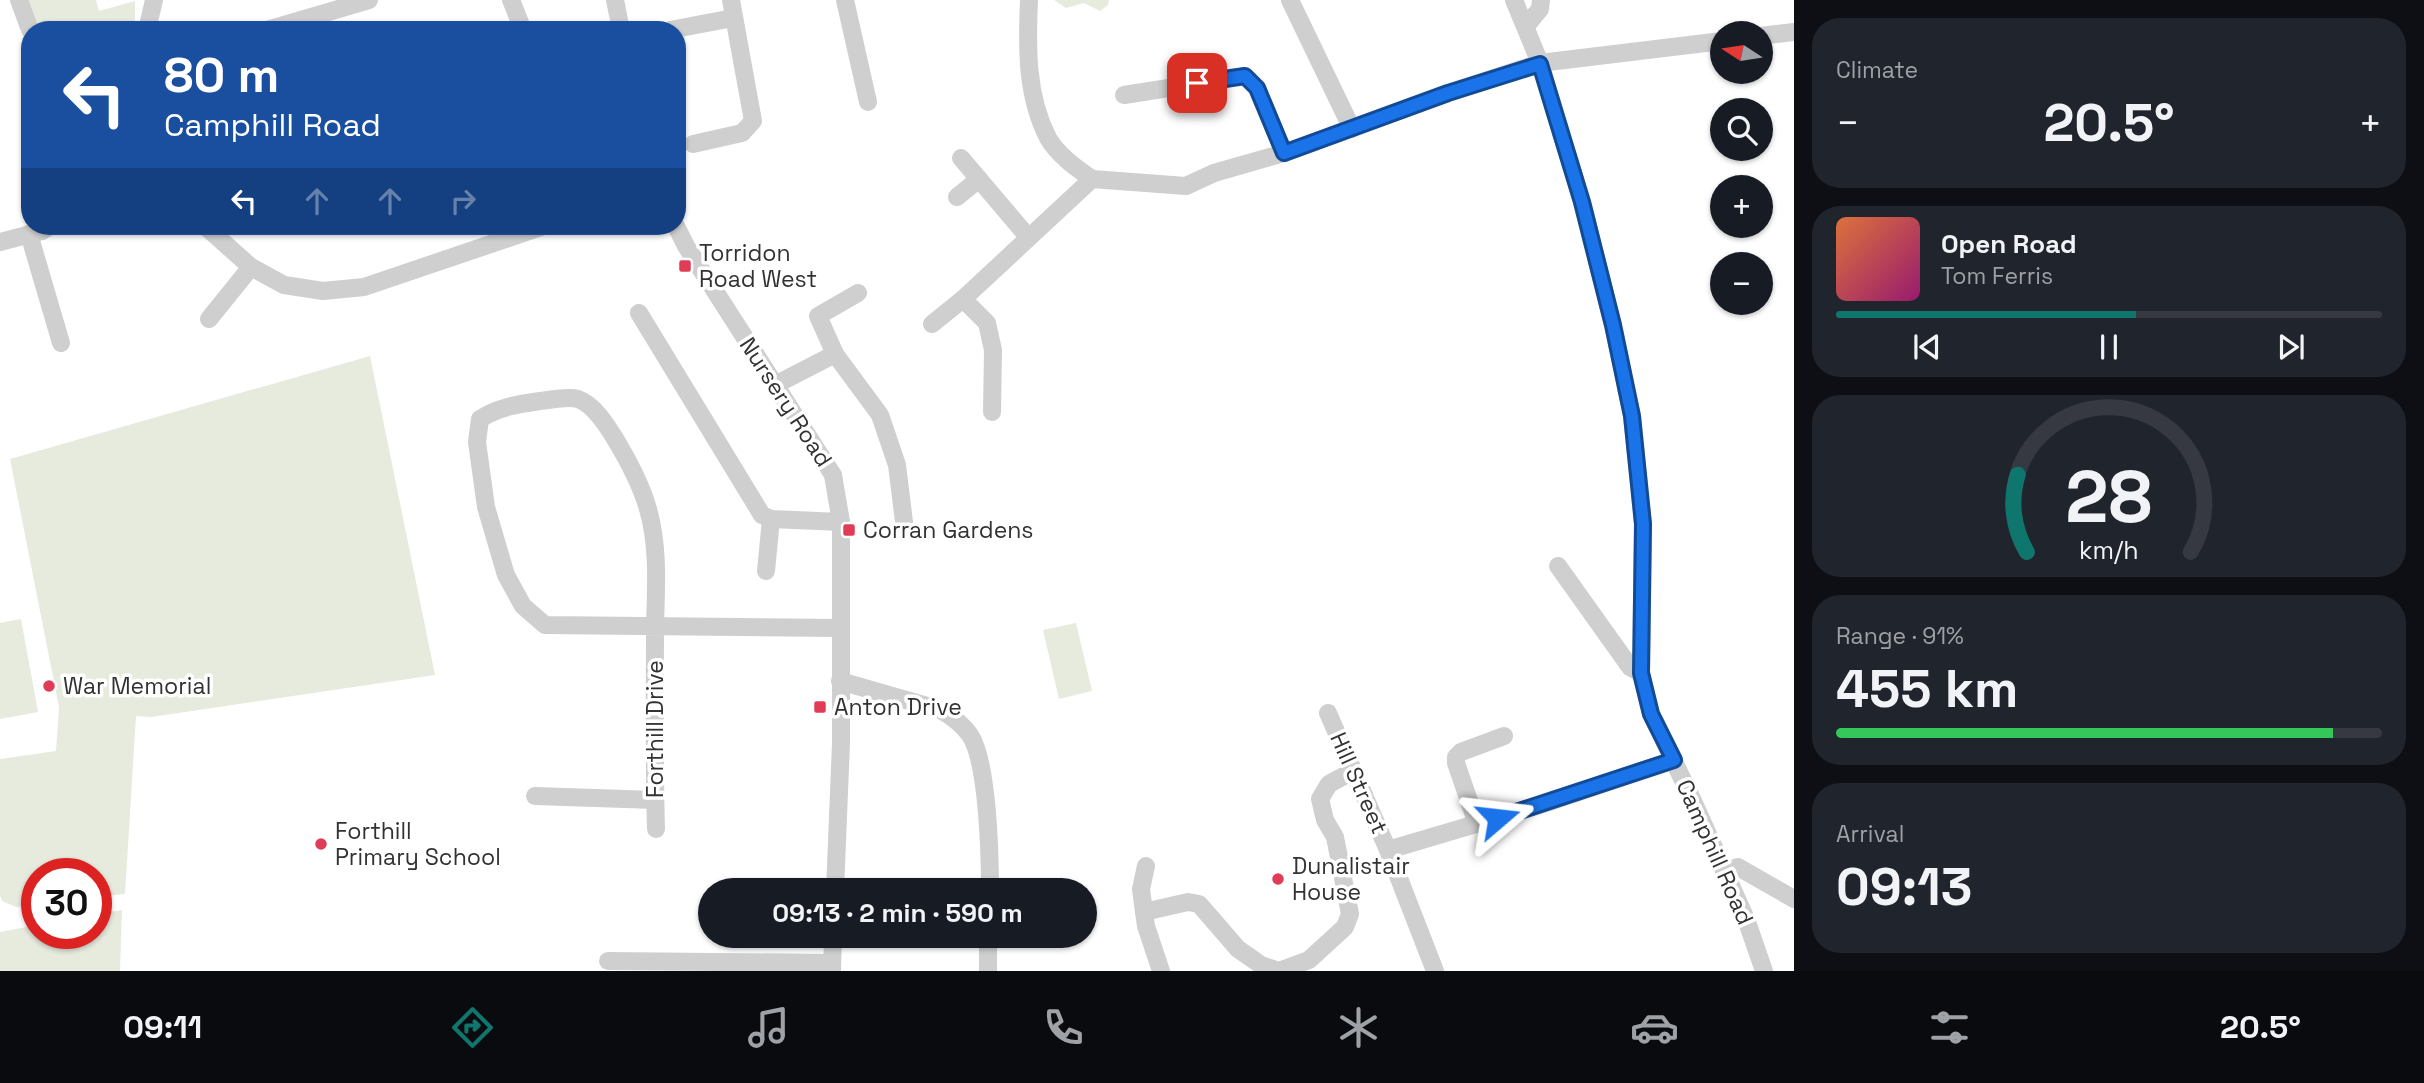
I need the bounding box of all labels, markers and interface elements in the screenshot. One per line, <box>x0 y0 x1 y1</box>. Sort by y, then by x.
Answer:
north arrow <box>1710 21 1773 84</box>
map controls <box>1710 21 1773 315</box>
text: 80 m <box>164 44 279 106</box>
icon: left <box>49 49 140 140</box>
pin <box>1167 53 1227 113</box>
text: Climate <box>1836 55 1918 85</box>
icon: arrive <box>1178 64 1216 102</box>
text: 20.5° <box>2043 90 2175 156</box>
button: search <box>1710 98 1773 161</box>
text: − <box>1836 99 1860 147</box>
text: + <box>2358 99 2382 147</box>
text: Camphill Road <box>164 105 381 145</box>
button: + <box>1710 175 1773 238</box>
icon: left <box>225 182 263 220</box>
icon: ahead <box>298 182 336 220</box>
icon: ahead <box>371 182 409 220</box>
icon: right <box>444 182 482 220</box>
text: Open Road <box>1941 227 2077 261</box>
place label: Torridon Road West <box>699 238 817 294</box>
button: − <box>1710 252 1773 315</box>
marker: Torridon Road West <box>677 258 693 274</box>
text: Tom Ferris <box>1941 261 2053 291</box>
icon: previous <box>1908 328 1946 366</box>
icon: pause <box>2090 328 2128 366</box>
icon: next <box>2272 328 2310 366</box>
street label: Nursery Road <box>733 332 839 472</box>
text: 28 <box>2066 450 2152 543</box>
place label: Corran Gardens <box>863 515 1033 545</box>
marker: Corran Gardens <box>841 522 857 538</box>
text: km/h <box>2079 533 2139 565</box>
text: Range · 91% <box>1836 621 1964 651</box>
text: 455 km <box>1836 656 2018 722</box>
street label: Forthill Drive <box>640 660 670 798</box>
place label: War Memorial <box>63 671 211 701</box>
marker: War Memorial <box>41 678 57 694</box>
place label: Anton Drive <box>834 692 962 722</box>
marker: Anton Drive <box>812 699 828 715</box>
street label: Hill Street <box>1323 727 1395 839</box>
street label: Camphill Road <box>1670 775 1760 929</box>
position arrow <box>1461 781 1535 855</box>
place label: Forthill Primary School <box>335 816 501 872</box>
text: Arrival <box>1836 819 1904 849</box>
marker: Forthill Primary School <box>313 836 329 852</box>
place label: Dunalistair House <box>1292 851 1410 907</box>
text: 09:13 <box>1836 854 1972 920</box>
speed limit sign: 30 <box>21 858 112 949</box>
marker: Dunalistair House <box>1270 871 1286 887</box>
text: 09:13 · 2 min · 590 m <box>772 896 1023 930</box>
icon: directions <box>448 1003 497 1052</box>
icon: music <box>744 1003 793 1052</box>
icon: phone <box>1039 1003 1088 1052</box>
icon: climate <box>1334 1003 1383 1052</box>
icon: car <box>1630 1003 1679 1052</box>
icon: filters <box>1925 1003 1974 1052</box>
text: 09:11 <box>123 1007 202 1047</box>
text: 20.5° <box>2220 1007 2301 1047</box>

